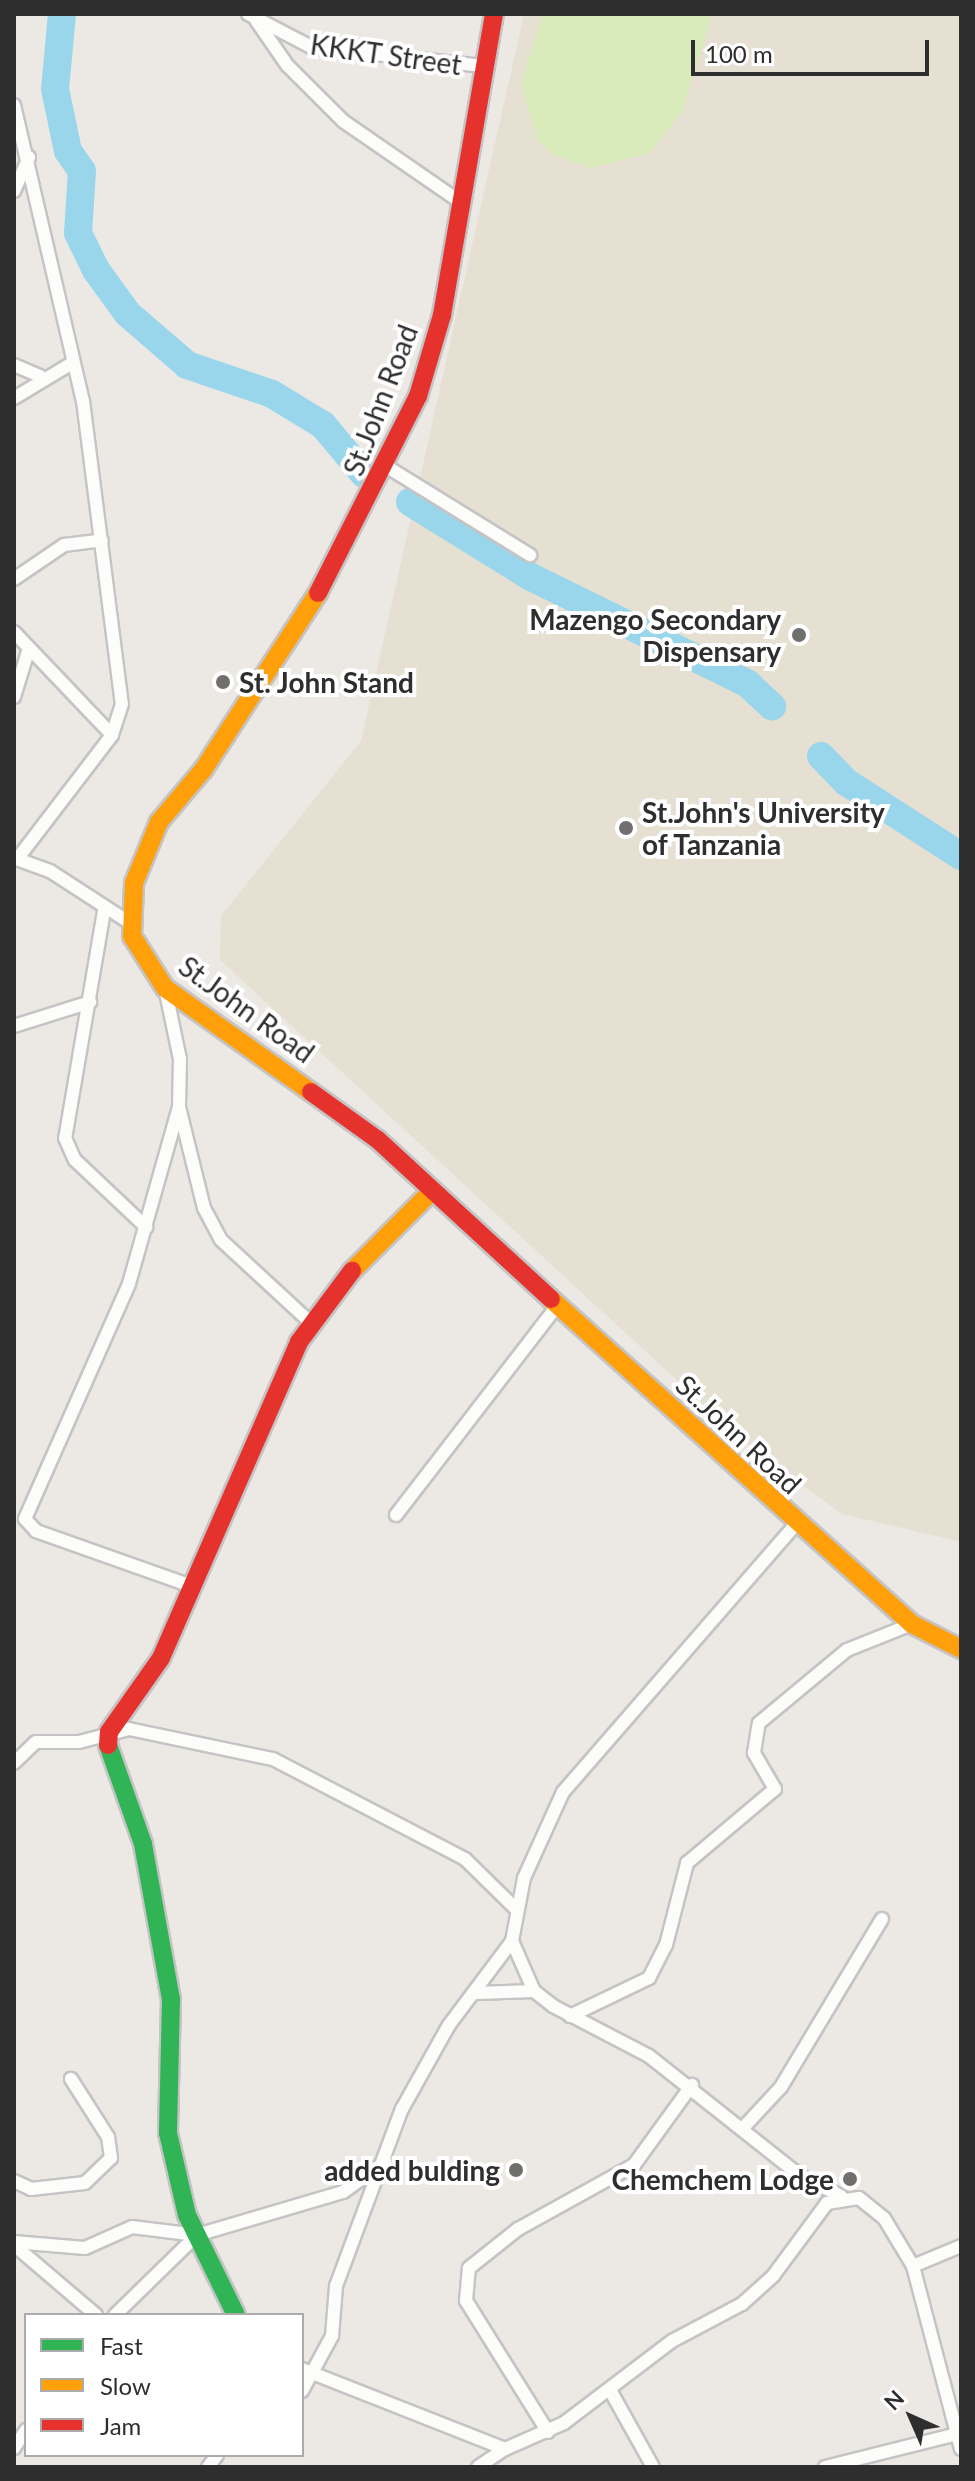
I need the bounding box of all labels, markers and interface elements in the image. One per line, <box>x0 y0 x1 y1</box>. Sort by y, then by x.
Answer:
scale bar <box>695 24 933 74</box>
street label: KKKT Street <box>308 27 464 81</box>
text: 100 m <box>705 39 773 68</box>
street label: St.John Road <box>336 320 424 480</box>
place label: Mazengo Secondary Dispensary <box>529 602 781 668</box>
marker: Mazengo Secondary Dispensary <box>788 624 810 646</box>
place label: St. John Stand <box>239 665 415 699</box>
marker: St. John Stand <box>214 673 232 691</box>
place label: St.John's University of Tanzania <box>642 795 885 861</box>
marker: St.John's University of Tanzania <box>617 819 635 837</box>
street label: St.John Road <box>173 949 321 1069</box>
street label: St.John Road <box>669 1368 809 1500</box>
place label: added bulding <box>324 2153 500 2187</box>
marker: added bulding <box>507 2161 525 2179</box>
place label: Chemchem Lodge <box>612 2162 834 2196</box>
marker: Chemchem Lodge <box>841 2170 859 2188</box>
legend <box>24 2313 304 2457</box>
text: Fast <box>100 2331 143 2360</box>
text: Slow <box>100 2371 151 2400</box>
north arrow <box>871 2377 951 2457</box>
text: N <box>878 2384 909 2415</box>
text: Jam <box>100 2411 141 2440</box>

